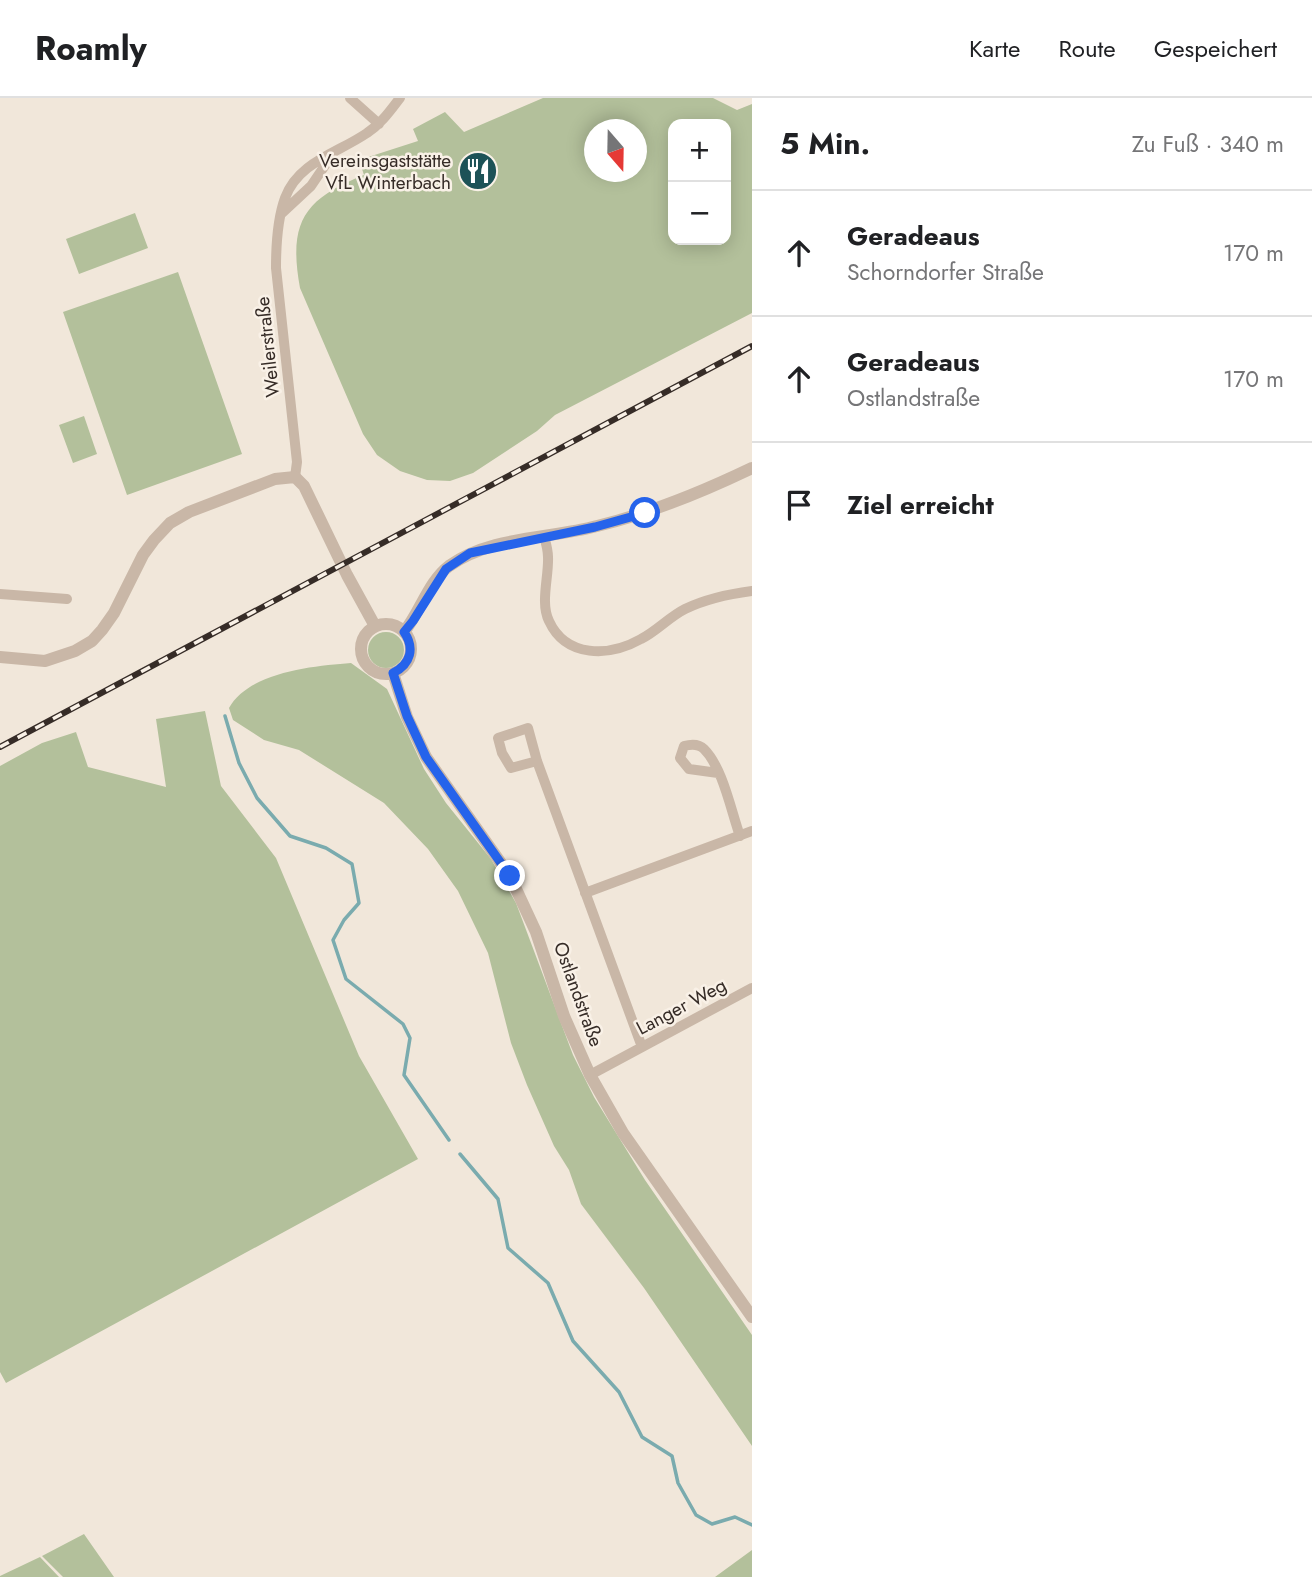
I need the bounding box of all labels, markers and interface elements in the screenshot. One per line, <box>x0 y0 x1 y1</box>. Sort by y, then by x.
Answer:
text: Roamly <box>35 25 147 72</box>
text: Karte <box>969 31 1020 66</box>
text: Route <box>1058 31 1116 66</box>
text: Gespeichert <box>1154 31 1277 66</box>
north arrow <box>584 119 647 182</box>
map controls <box>668 119 731 245</box>
button: + <box>668 119 731 182</box>
text: 5 Min. <box>780 122 870 165</box>
text: Zu Fuß · 340 m <box>1132 127 1284 161</box>
place label: Vereinsgaststätte VfL Winterbach <box>319 147 451 196</box>
restaurant icon: Vereinsgaststätte VfL Winterbach <box>457 150 499 192</box>
button: − <box>668 182 731 245</box>
text: Geradeaus <box>847 217 980 255</box>
icon: ahead <box>780 234 818 272</box>
text: 170 m <box>1223 236 1284 270</box>
text: Schorndorfer Straße <box>847 255 1044 289</box>
street label: Weilerstraße <box>249 295 286 399</box>
text: Geradeaus <box>847 343 980 381</box>
icon: ahead <box>780 360 818 398</box>
text: 170 m <box>1223 362 1284 396</box>
text: Ostlandstraße <box>847 381 980 415</box>
icon: arrive <box>780 486 818 524</box>
text: Ziel erreicht <box>847 486 994 524</box>
route start <box>629 497 660 528</box>
route end <box>494 860 525 891</box>
street label: Ostlandstraße <box>547 938 610 1051</box>
street label: Langer Weg <box>631 971 731 1041</box>

